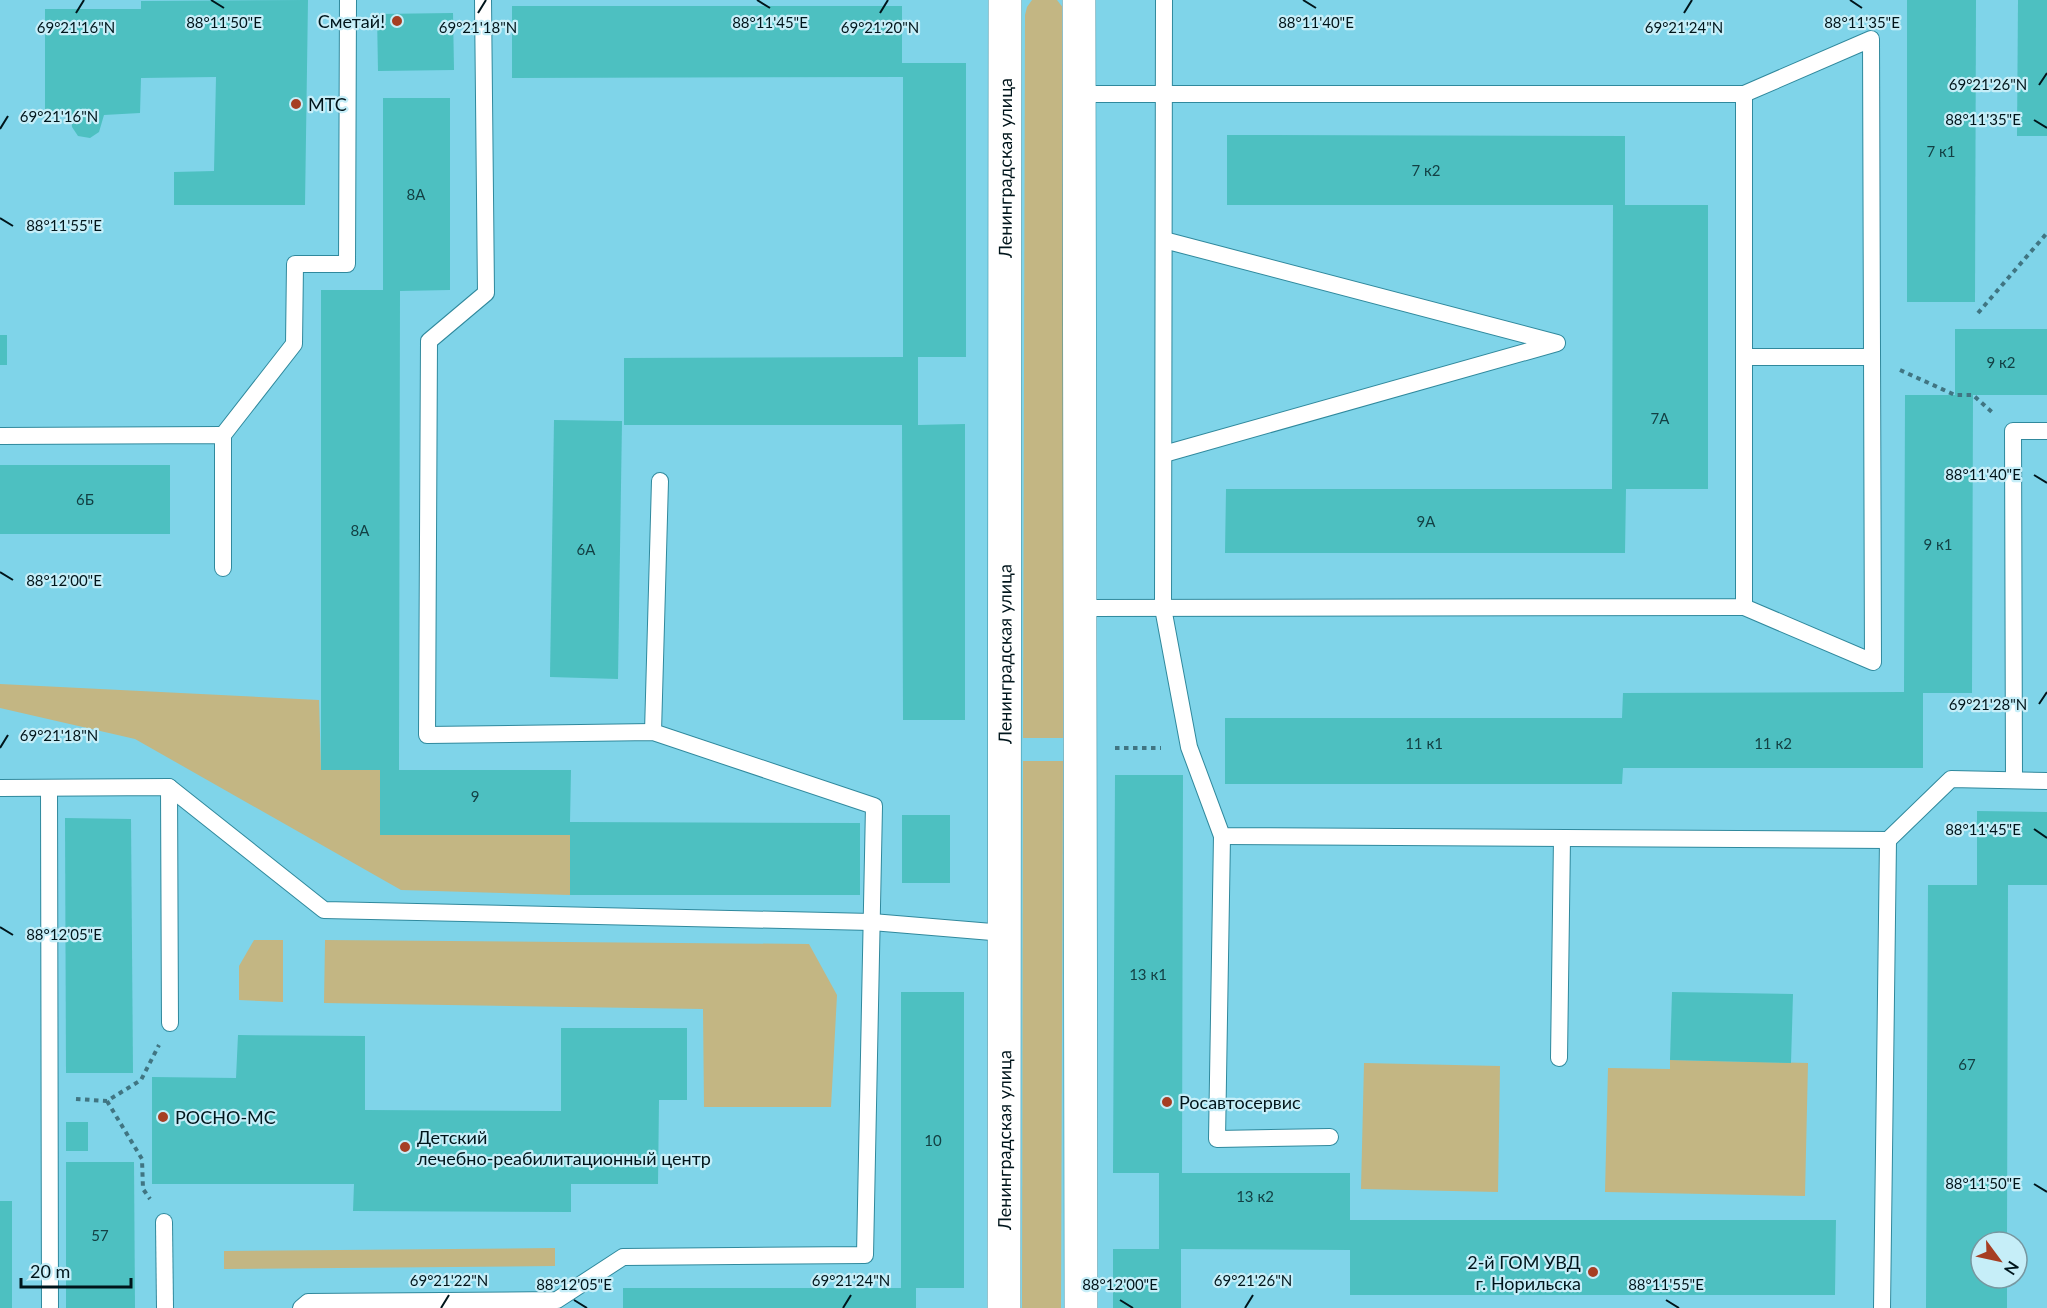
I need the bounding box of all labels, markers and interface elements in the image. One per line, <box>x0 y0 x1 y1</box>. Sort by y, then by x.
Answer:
place label: Сметай! <box>318 10 385 32</box>
text: 88°11'50"E <box>186 13 262 31</box>
text: 88°11'45"E <box>732 13 808 31</box>
text: 88°11'40"E <box>1278 13 1354 31</box>
text: 88°11'35"E <box>1824 13 1900 31</box>
marker: Сметай! <box>390 14 404 28</box>
text: 69°21'16"N <box>37 18 115 36</box>
text: 69°21'18"N <box>439 18 517 36</box>
text: 69°21'20"N <box>841 18 919 36</box>
text: 69°21'24"N <box>1645 18 1723 36</box>
text: 69°21'26"N <box>1949 75 2027 93</box>
street label: Ленинградская улица <box>994 78 1016 259</box>
place label: МТС <box>308 93 347 115</box>
marker: МТС <box>289 97 303 111</box>
text: 69°21'16"N <box>20 107 98 125</box>
text: 88°11'35"E <box>1945 110 2021 128</box>
house number: 7 к1 <box>1926 142 1956 160</box>
house number: 7 к2 <box>1411 161 1441 179</box>
house number: 8А <box>407 185 426 203</box>
text: 88°11'55"E <box>26 216 102 234</box>
house number: 9 к2 <box>1986 353 2016 371</box>
house number: 7А <box>1651 409 1670 427</box>
text: 88°11'40"E <box>1945 465 2021 483</box>
house number: 6Б <box>76 490 94 508</box>
house number: 9А <box>1417 512 1436 530</box>
house number: 8А <box>351 521 370 539</box>
house number: 9 к1 <box>1923 535 1953 553</box>
house number: 6А <box>577 540 596 558</box>
street label: Ленинградская улица <box>993 564 1016 745</box>
text: 88°12'00"E <box>26 571 102 589</box>
text: 69°21'28"N <box>1949 695 2027 713</box>
text: 69°21'18"N <box>20 726 98 744</box>
house number: 11 к1 <box>1405 734 1443 752</box>
house number: 11 к2 <box>1754 734 1792 752</box>
house number: 9 <box>471 787 479 805</box>
text: 88°11'45"E <box>1945 820 2021 838</box>
text: 88°12'05"E <box>26 925 102 943</box>
house number: 13 к1 <box>1129 965 1167 983</box>
street label: Ленинградская улица <box>993 1050 1015 1231</box>
house number: 67 <box>1958 1055 1976 1073</box>
place label: Росавтосервис <box>1179 1091 1301 1113</box>
marker: Росавтосервис <box>1160 1095 1174 1109</box>
place label: РОСНО-МС <box>175 1106 276 1128</box>
marker: РОСНО-МС <box>156 1110 170 1124</box>
place label: Детский лечебно-реабилитационный центр <box>417 1126 711 1169</box>
house number: 10 <box>924 1131 942 1149</box>
marker: Детский лечебно-реабилитационный центр <box>398 1140 412 1154</box>
text: 88°11'50"E <box>1945 1174 2021 1192</box>
house number: 13 к2 <box>1236 1187 1274 1205</box>
house number: 57 <box>91 1226 109 1244</box>
north arrow <box>1969 1230 2029 1290</box>
scale bar <box>21 1251 130 1289</box>
place label: 2-й ГОМ УВД г. Норильска <box>1467 1251 1581 1294</box>
text: N <box>2001 1258 2023 1279</box>
text: 20 m <box>30 1260 70 1282</box>
marker: 2-й ГОМ УВД г. Норильска <box>1586 1265 1600 1279</box>
text: 69°21'22"N <box>410 1271 488 1289</box>
text: 69°21'24"N <box>812 1271 890 1289</box>
text: 69°21'26"N <box>1214 1271 1292 1289</box>
text: 88°12'05"E <box>536 1275 612 1293</box>
text: 88°12'00"E <box>1082 1275 1158 1293</box>
text: 88°11'55"E <box>1628 1275 1704 1293</box>

